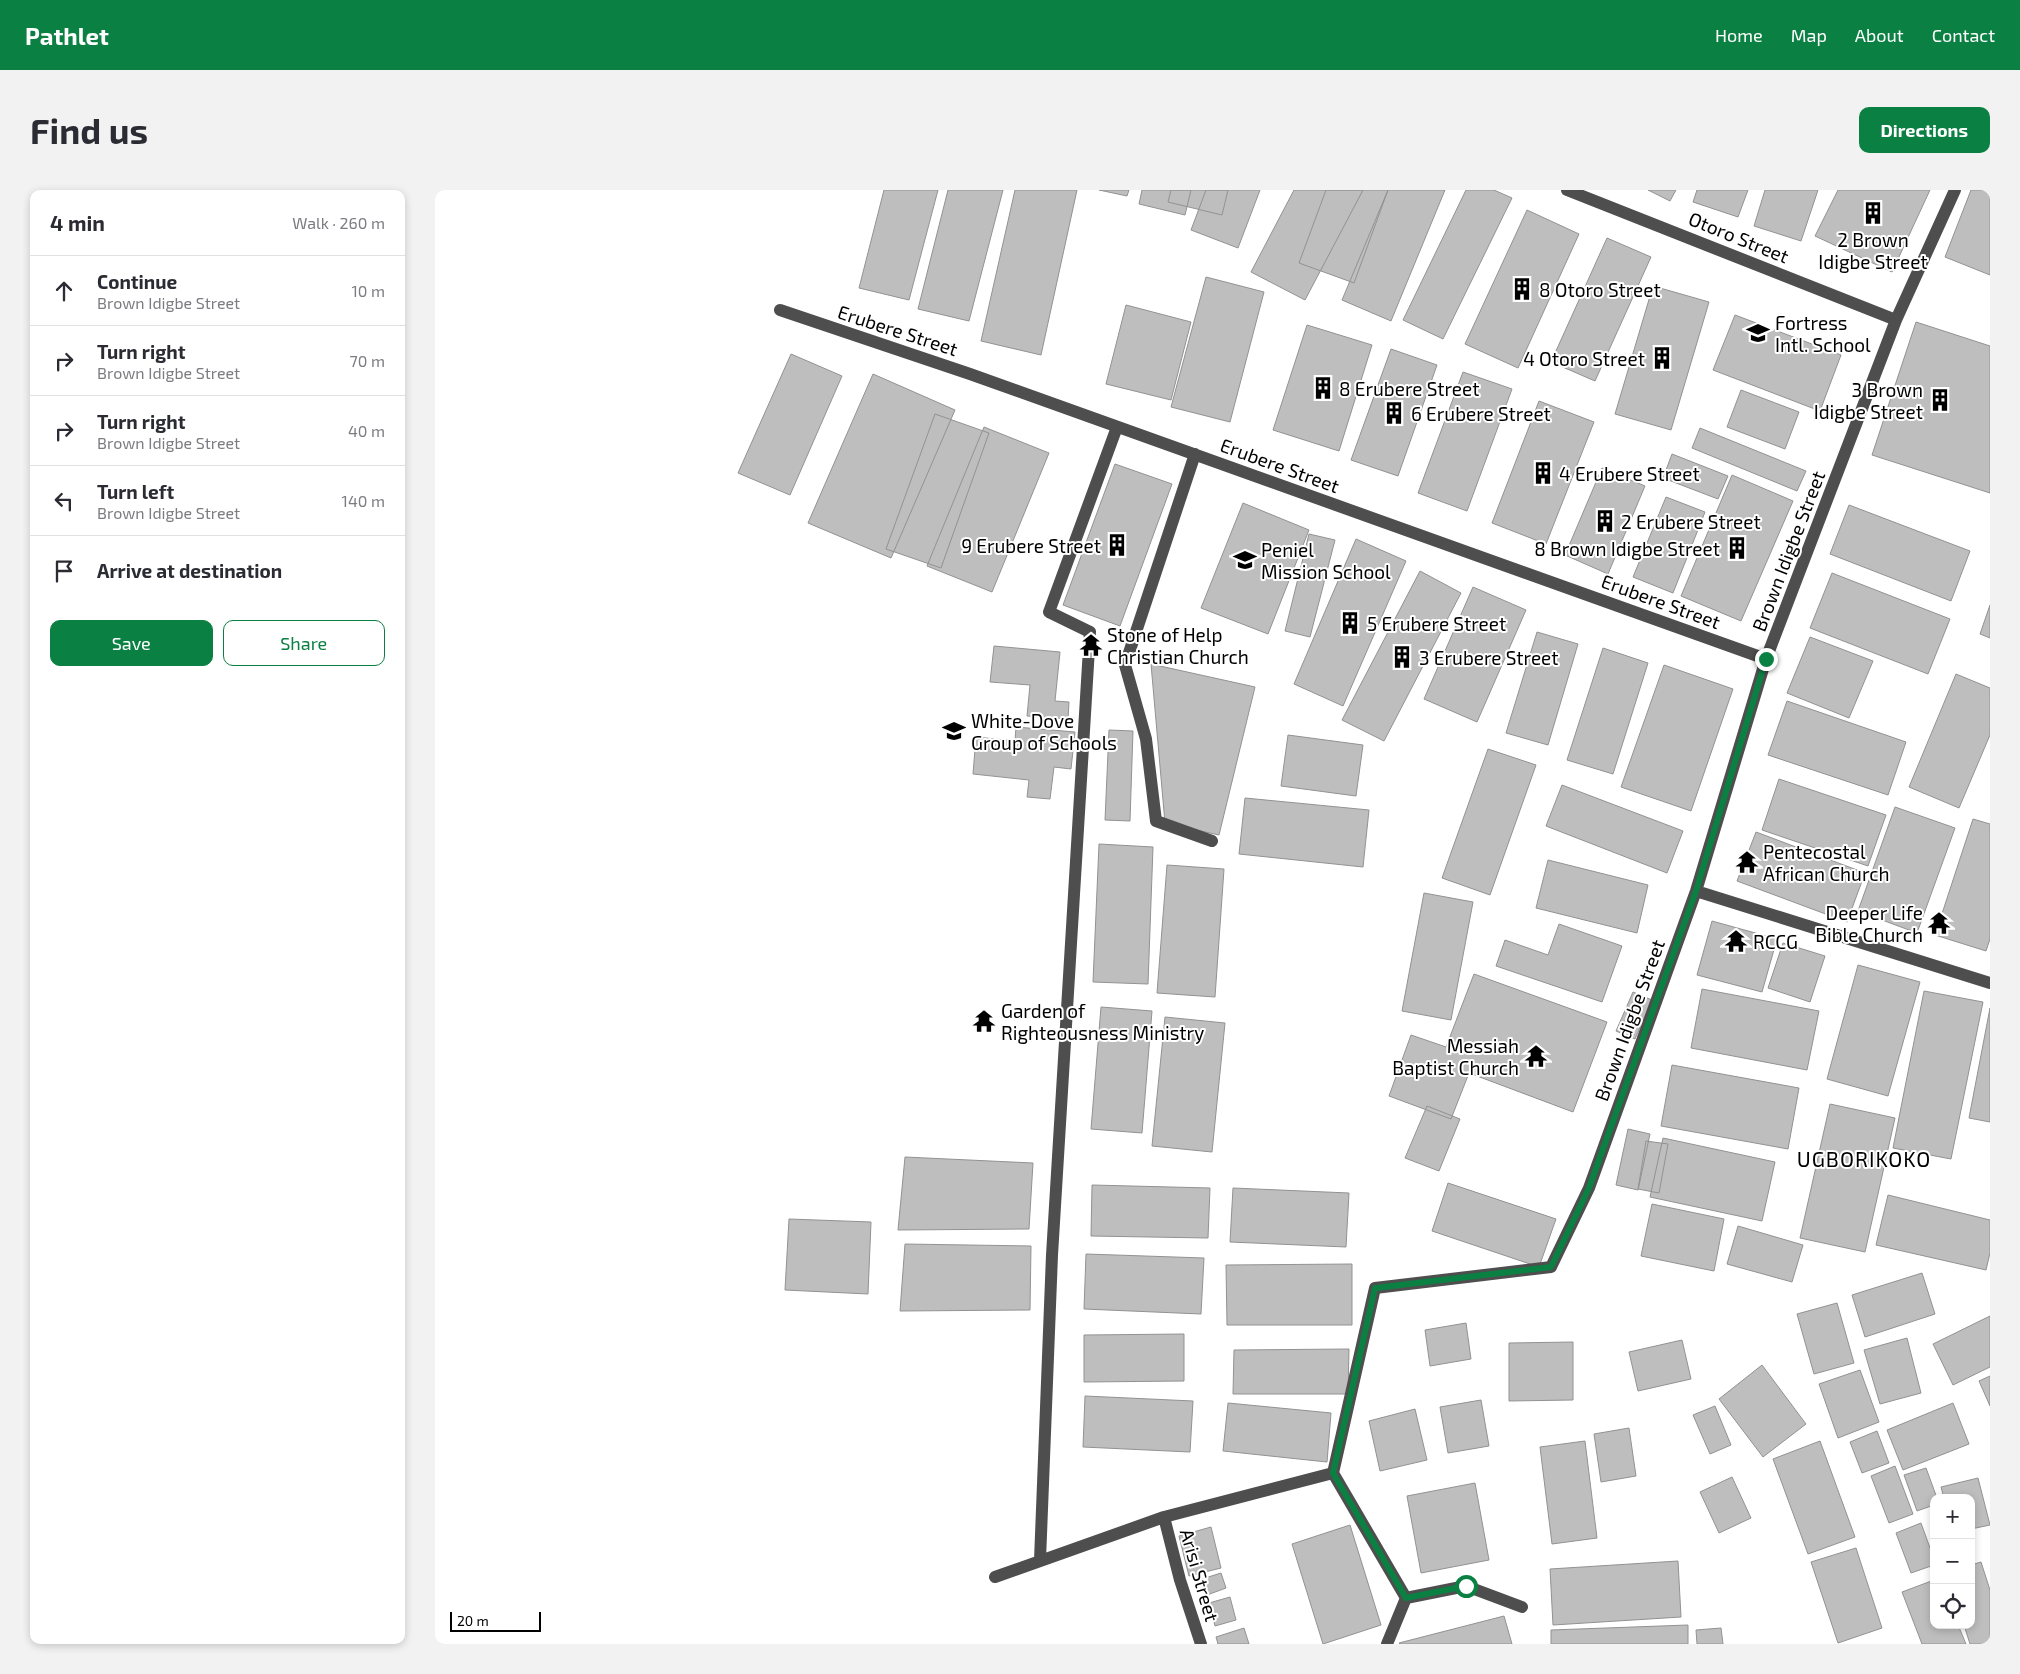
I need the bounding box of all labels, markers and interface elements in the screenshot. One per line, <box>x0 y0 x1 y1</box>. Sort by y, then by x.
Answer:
text: Pathlet <box>25 21 109 50</box>
text: Home <box>1715 24 1763 46</box>
text: Map <box>1791 24 1827 46</box>
text: About <box>1855 24 1904 46</box>
text: Contact <box>1932 24 1995 46</box>
button: Directions <box>1859 107 1990 153</box>
text: Find us <box>30 109 148 151</box>
building icon: 2 Brown Idigbe Street <box>1860 200 1886 226</box>
street label: Otoro Street <box>1686 206 1792 268</box>
text: 4 min <box>50 210 105 235</box>
text: Walk · 260 m <box>292 213 385 232</box>
place label: 2 Brown Idigbe Street <box>1818 228 1928 273</box>
text: Continue <box>97 270 177 293</box>
building icon: 8 Otoro Street <box>1509 276 1535 302</box>
icon: ahead <box>50 277 78 305</box>
place label: 8 Otoro Street <box>1539 278 1661 301</box>
text: 10 m <box>351 281 385 300</box>
text: Brown Idigbe Street <box>97 293 240 312</box>
street label: Erubere Street <box>835 300 961 360</box>
place label: Fortress Intl. School <box>1775 311 1871 356</box>
school or university icon: Fortress Intl. School <box>1745 320 1771 346</box>
text: Turn right <box>97 340 185 363</box>
building icon: 4 Otoro Street <box>1649 345 1675 371</box>
icon: right <box>50 347 78 375</box>
place label: 4 Otoro Street <box>1523 347 1645 370</box>
text: 70 m <box>350 351 385 370</box>
text: Brown Idigbe Street <box>97 363 240 382</box>
building icon: 8 Erubere Street <box>1310 375 1336 401</box>
place label: 8 Erubere Street <box>1339 377 1480 400</box>
place label: 3 Brown Idigbe Street <box>1814 378 1923 423</box>
building icon: 3 Brown Idigbe Street <box>1927 387 1953 413</box>
building icon: 6 Erubere Street <box>1381 400 1407 426</box>
place label: 6 Erubere Street <box>1411 402 1551 425</box>
text: Turn right <box>97 410 185 433</box>
icon: right <box>50 417 78 445</box>
text: 40 m <box>348 421 385 440</box>
text: Brown Idigbe Street <box>97 433 240 452</box>
street label: Erubere Street <box>1217 433 1343 497</box>
building icon: 4 Erubere Street <box>1530 460 1556 486</box>
place label: 4 Erubere Street <box>1559 462 1700 485</box>
street label: Brown Idigbe Street <box>1747 467 1829 635</box>
text: Turn left <box>97 480 174 503</box>
icon: left <box>50 487 78 515</box>
text: 140 m <box>342 491 385 510</box>
text: Brown Idigbe Street <box>97 503 240 522</box>
building icon: 2 Erubere Street <box>1592 508 1618 534</box>
place label: 2 Erubere Street <box>1621 510 1761 533</box>
building icon: 9 Erubere Street <box>1104 532 1130 558</box>
place label: 9 Erubere Street <box>961 534 1101 557</box>
building icon: 8 Brown Idigbe Street <box>1724 535 1750 561</box>
place label: 8 Brown Idigbe Street <box>1534 537 1720 560</box>
place label: Peniel Mission School <box>1261 538 1391 583</box>
school or university icon: Peniel Mission School <box>1232 547 1258 573</box>
icon: arrive <box>50 557 78 585</box>
text: Arrive at destination <box>97 559 282 582</box>
street label: Erubere Street <box>1598 569 1724 633</box>
building icon: 5 Erubere Street <box>1337 610 1363 636</box>
place label: 5 Erubere Street <box>1367 612 1506 635</box>
button: Save <box>50 620 213 666</box>
button: Share <box>223 620 385 666</box>
place label: Stone of Help Christian Church <box>1107 623 1249 668</box>
temple icon: Stone of Help Christian Church <box>1078 632 1104 658</box>
building icon: 3 Erubere Street <box>1389 644 1415 670</box>
place label: 3 Erubere Street <box>1419 646 1559 669</box>
route end <box>1755 648 1778 671</box>
place label: White-Dove Group of Schools <box>971 709 1117 754</box>
school or university icon: White-Dove Group of Schools <box>941 718 967 744</box>
place label: Pentecostal African Church <box>1763 840 1890 885</box>
temple icon: Pentecostal African Church <box>1734 849 1760 875</box>
place label: Deeper Life Bible Church <box>1815 901 1923 946</box>
temple icon: Deeper Life Bible Church <box>1926 910 1952 936</box>
temple icon: RCCG <box>1723 928 1749 954</box>
place label: RCCG <box>1753 930 1798 953</box>
street label: Brown Idigbe Street <box>1589 936 1669 1104</box>
place label: Garden of Righteousness Ministry <box>1001 999 1204 1044</box>
temple icon: Garden of Righteousness Ministry <box>971 1008 997 1034</box>
place label: Messiah Baptist Church <box>1392 1034 1519 1079</box>
temple icon: Messiah Baptist Church <box>1523 1043 1549 1069</box>
district label: UGBORIKOKO <box>1797 1146 1931 1171</box>
map controls <box>1930 1494 1975 1629</box>
button: + <box>1930 1494 1975 1539</box>
street label: Arisi Street <box>1176 1526 1224 1624</box>
button: − <box>1930 1539 1975 1584</box>
route start <box>1455 1575 1478 1598</box>
button: locate <box>1930 1584 1975 1629</box>
scale bar <box>450 1609 541 1632</box>
text: 20 m <box>457 1612 489 1629</box>

